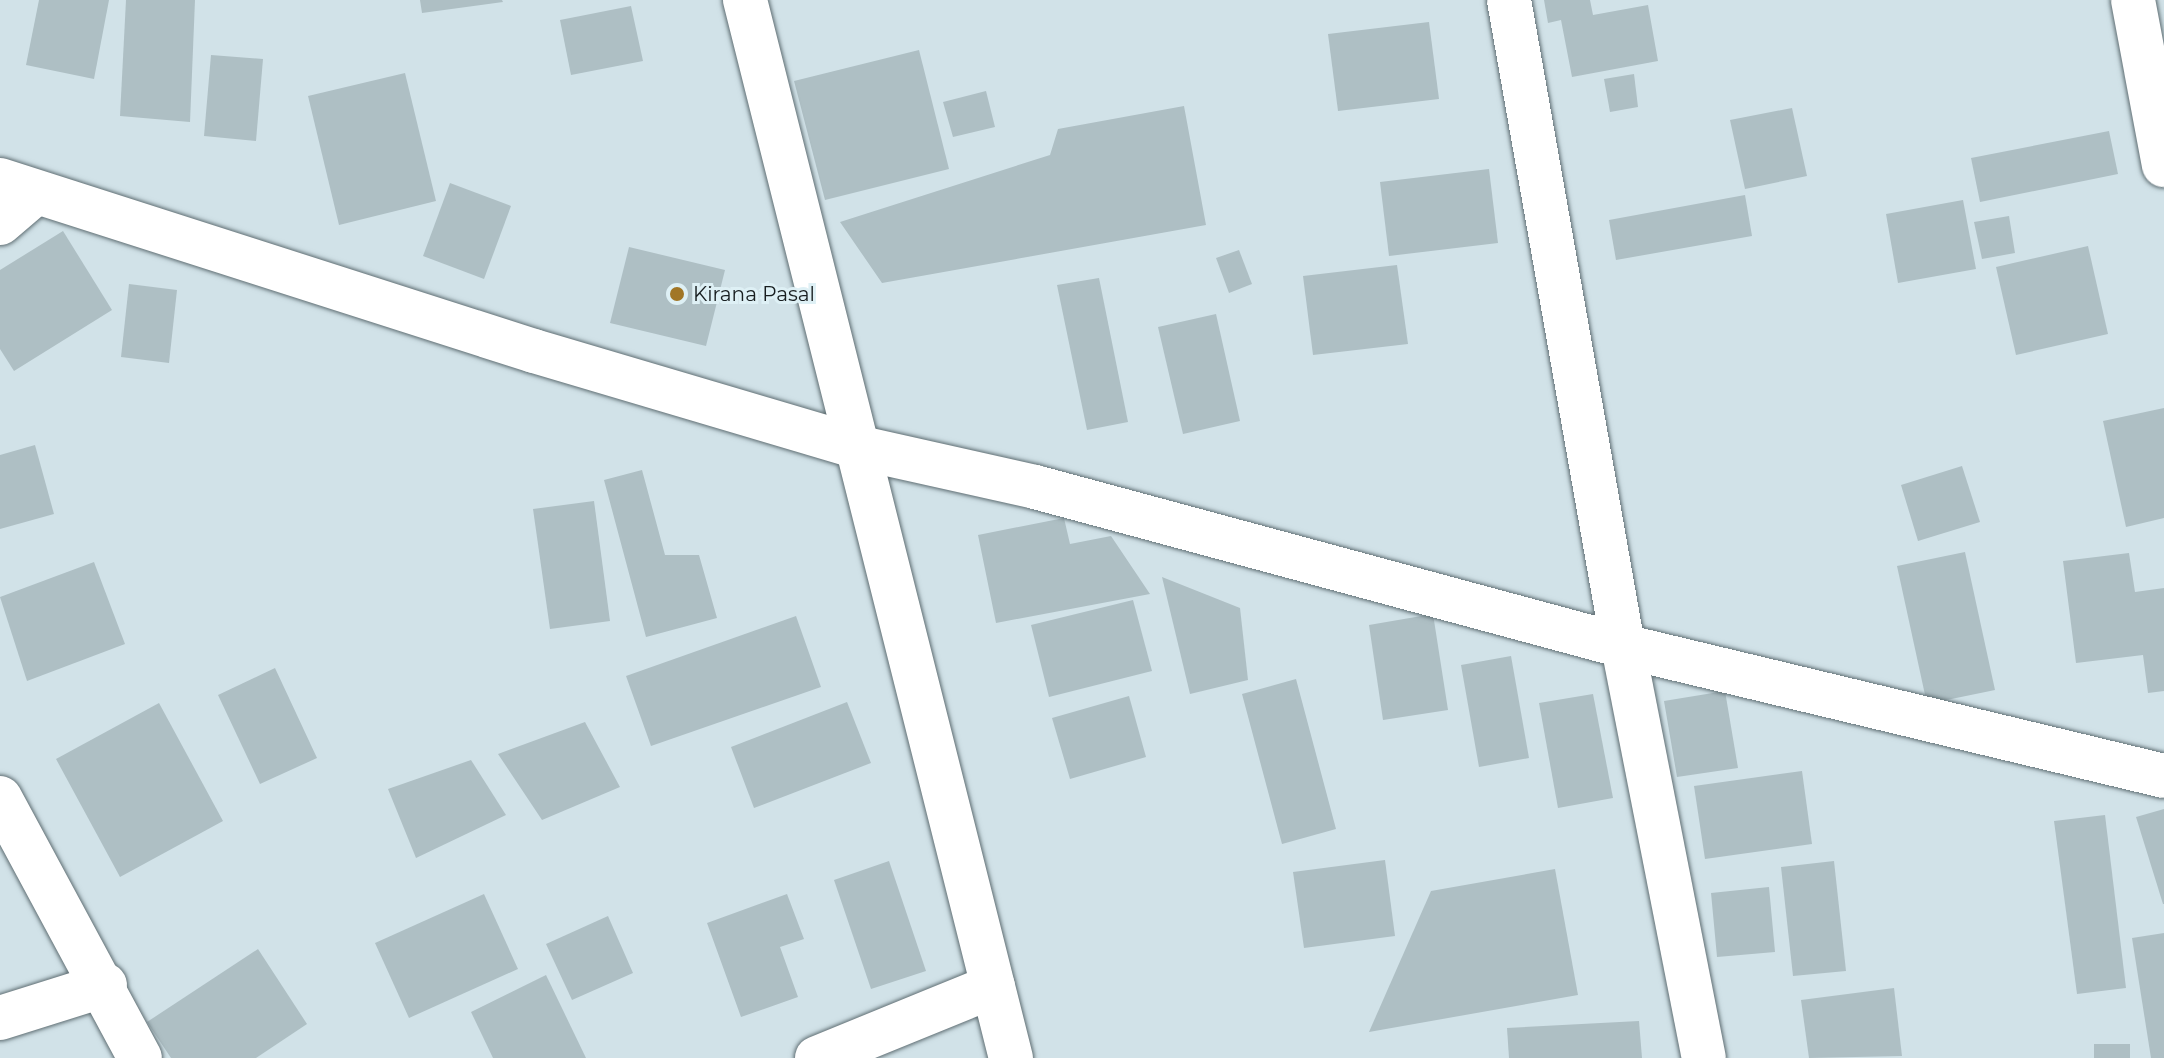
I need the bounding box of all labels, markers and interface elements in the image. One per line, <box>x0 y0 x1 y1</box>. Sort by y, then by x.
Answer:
place label: Kirana Pasal <box>693 282 815 306</box>
marker: Kirana Pasal <box>668 285 686 303</box>

